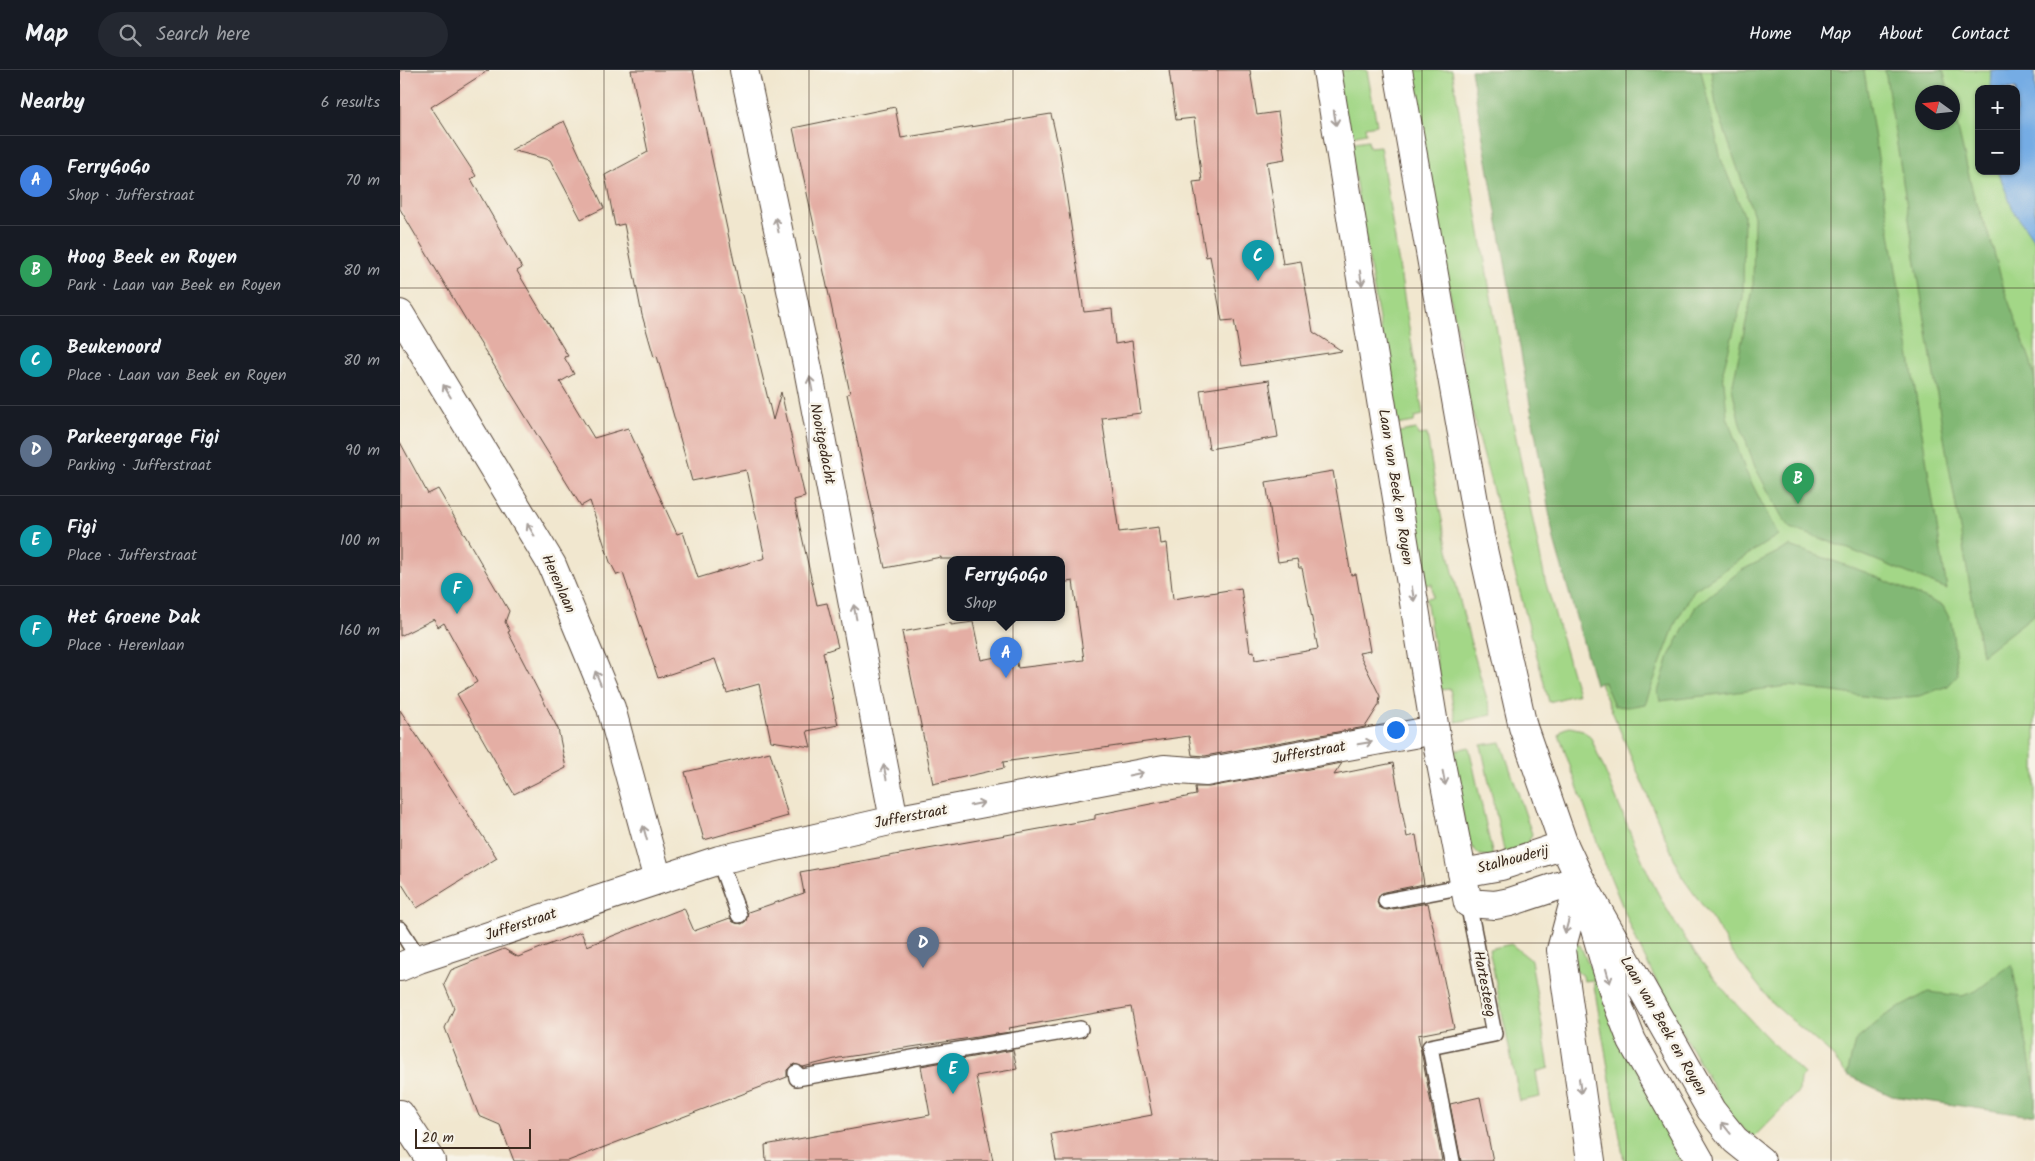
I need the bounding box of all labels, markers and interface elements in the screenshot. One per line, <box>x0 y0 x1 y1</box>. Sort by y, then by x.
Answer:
search box <box>98 12 448 57</box>
text: Map <box>25 15 68 54</box>
text: Search here <box>156 20 250 50</box>
text: Home <box>1749 20 1792 49</box>
text: Map <box>1820 20 1851 49</box>
text: About <box>1879 20 1923 49</box>
text: Contact <box>1951 20 2010 49</box>
icon: search <box>116 21 144 49</box>
north arrow <box>1915 85 1960 130</box>
map controls <box>1975 85 2020 175</box>
button: + <box>1975 85 2020 130</box>
text: Nearby <box>20 86 85 119</box>
text: 6 results <box>321 90 380 115</box>
one-way arrow <box>1330 110 1340 126</box>
button: − <box>1975 130 2020 175</box>
text: FerryGoGo <box>67 153 150 183</box>
text: A <box>31 168 41 193</box>
text: 70 m <box>345 168 380 193</box>
text: Shop · Jufferstraat <box>67 183 195 208</box>
one-way arrow <box>772 217 781 233</box>
pin: C <box>1242 240 1274 281</box>
text: Hoog Beek en Royen <box>67 243 237 273</box>
text: B <box>31 258 41 283</box>
text: 80 m <box>343 258 380 283</box>
one-way arrow <box>1357 270 1367 286</box>
text: Park · Laan van Beek en Royen <box>67 273 281 298</box>
text: Beukenoord <box>67 333 161 363</box>
text: C <box>31 348 41 373</box>
text: 80 m <box>343 348 380 373</box>
text: Place · Laan van Beek en Royen <box>67 363 286 388</box>
one-way arrow <box>806 376 815 392</box>
one-way arrow <box>441 385 451 399</box>
street label: Nooitgedacht <box>802 401 842 487</box>
street label: Laan van Beek en Royen <box>1371 407 1419 567</box>
text: Parkeergarage Figi <box>67 423 219 453</box>
text: D <box>31 438 41 463</box>
text: 90 m <box>345 438 380 463</box>
text: Parking · Jufferstraat <box>67 453 212 478</box>
pin: B <box>1782 463 1814 504</box>
text: Figi <box>67 513 96 543</box>
one-way arrow <box>525 524 535 538</box>
text: E <box>32 528 40 553</box>
text: 100 m <box>340 528 380 553</box>
text: Place · Jufferstraat <box>67 543 197 568</box>
street label: Herenlaan <box>534 551 582 617</box>
popup <box>947 556 1065 621</box>
text: FerryGoGo <box>964 561 1048 591</box>
pin: F <box>441 573 473 614</box>
one-way arrow <box>1408 586 1418 602</box>
text: Shop <box>964 591 996 616</box>
text: Het Groene Dak <box>67 603 200 633</box>
one-way arrow <box>849 605 859 621</box>
text: F <box>32 618 40 643</box>
text: 160 m <box>339 618 380 643</box>
text: Place · Herenlaan <box>67 633 184 658</box>
pin: A <box>990 637 1022 678</box>
one-way arrow <box>593 671 602 686</box>
your location <box>1383 717 1409 743</box>
street label: Jufferstraat <box>1270 735 1348 771</box>
one-way arrow <box>1357 737 1373 747</box>
one-way arrow <box>880 764 889 780</box>
one-way arrow <box>1128 769 1144 779</box>
one-way arrow <box>1440 770 1449 786</box>
street label: Jufferstraat <box>872 798 950 836</box>
one-way arrow <box>968 799 984 809</box>
one-way arrow <box>640 826 649 842</box>
street label: Stalhouderij <box>1475 839 1553 881</box>
street label: Jufferstraat <box>482 902 560 948</box>
one-way arrow <box>1562 918 1572 934</box>
pin: D <box>907 927 939 968</box>
street label: Hartesteeg <box>1466 949 1502 1019</box>
street label: Laan van Beek en Royen <box>1613 952 1713 1100</box>
one-way arrow <box>1604 968 1614 984</box>
pin: E <box>937 1053 969 1094</box>
one-way arrow <box>1575 1078 1585 1094</box>
one-way arrow <box>1720 1122 1731 1135</box>
scale bar <box>415 1126 531 1149</box>
text: 20 m <box>422 1127 454 1149</box>

